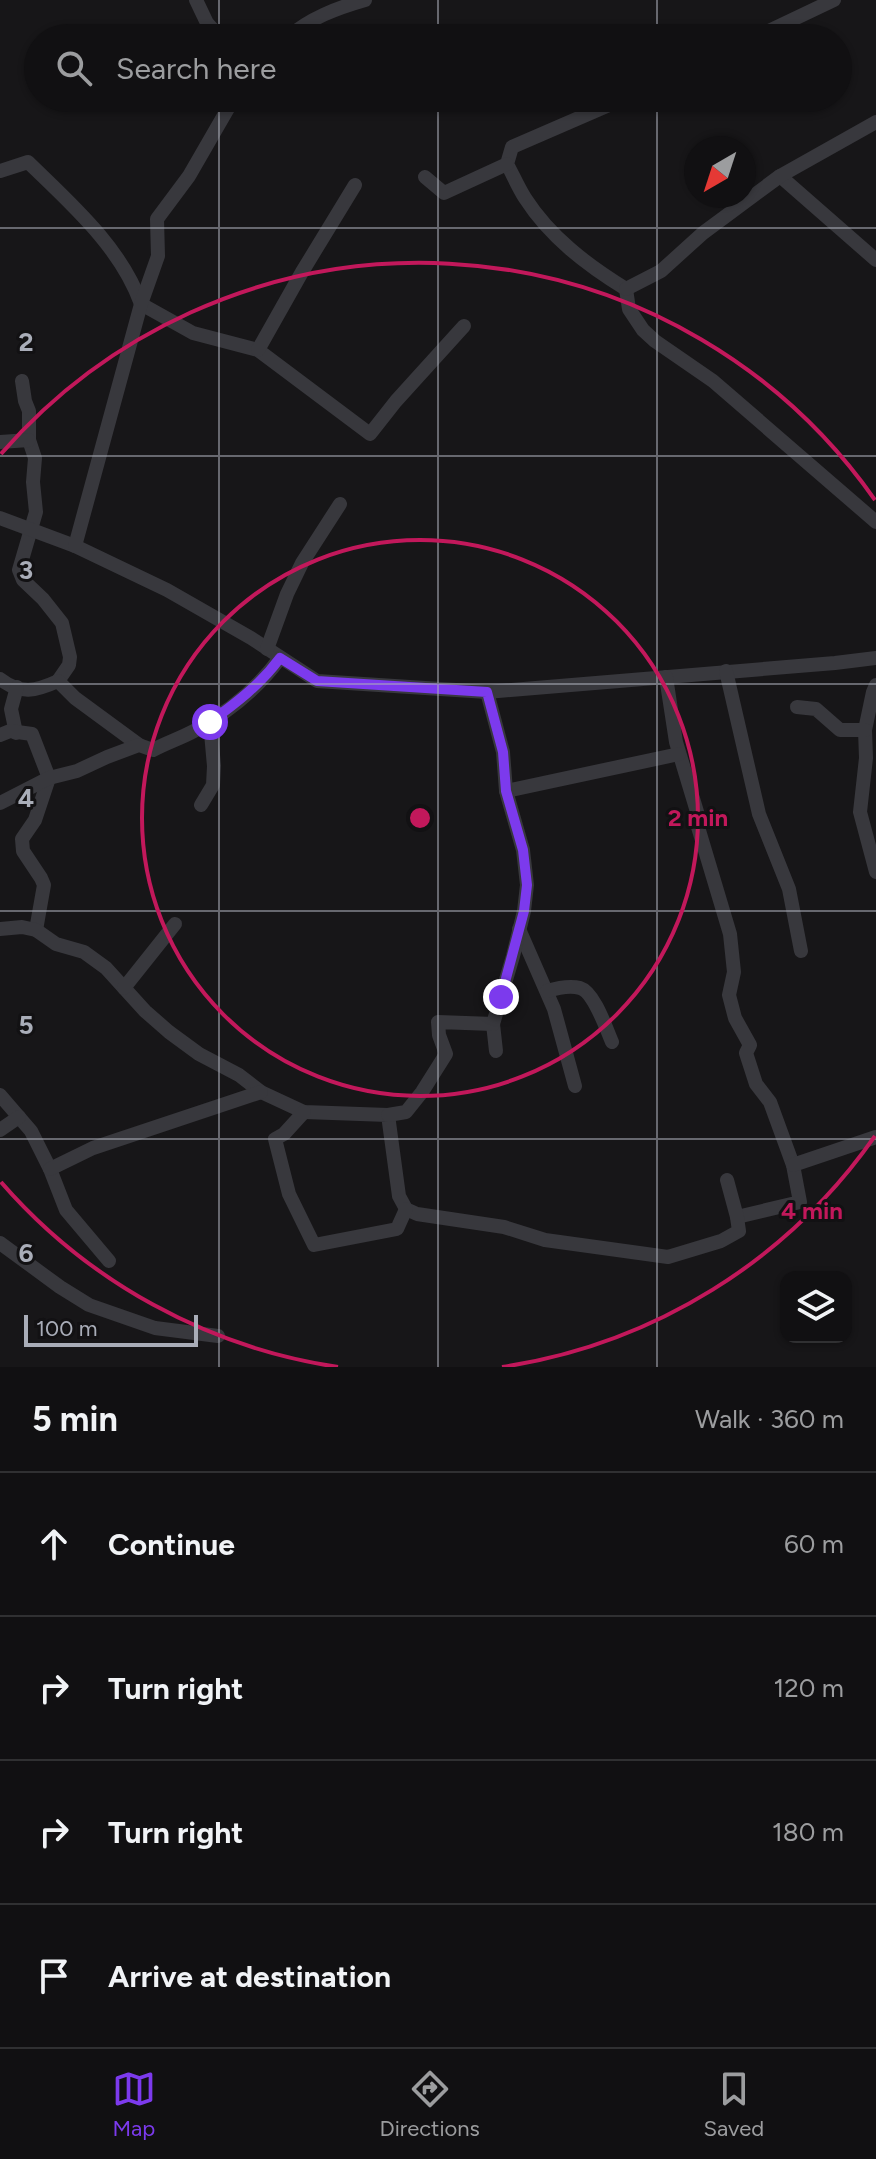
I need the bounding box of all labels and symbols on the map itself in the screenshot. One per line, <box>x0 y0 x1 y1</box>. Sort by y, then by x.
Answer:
north arrow <box>684 136 756 208</box>
text: 2 <box>18 326 34 358</box>
text: 3 <box>19 554 33 586</box>
route start <box>192 704 228 740</box>
text: 4 <box>18 782 34 814</box>
text: 2 min <box>668 803 728 832</box>
centre of rings <box>406 804 434 832</box>
route end <box>483 979 519 1015</box>
text: 5 <box>18 1009 34 1041</box>
text: 4 min <box>781 1196 843 1225</box>
text: 6 <box>18 1237 34 1269</box>
scale bar <box>24 1311 198 1347</box>

